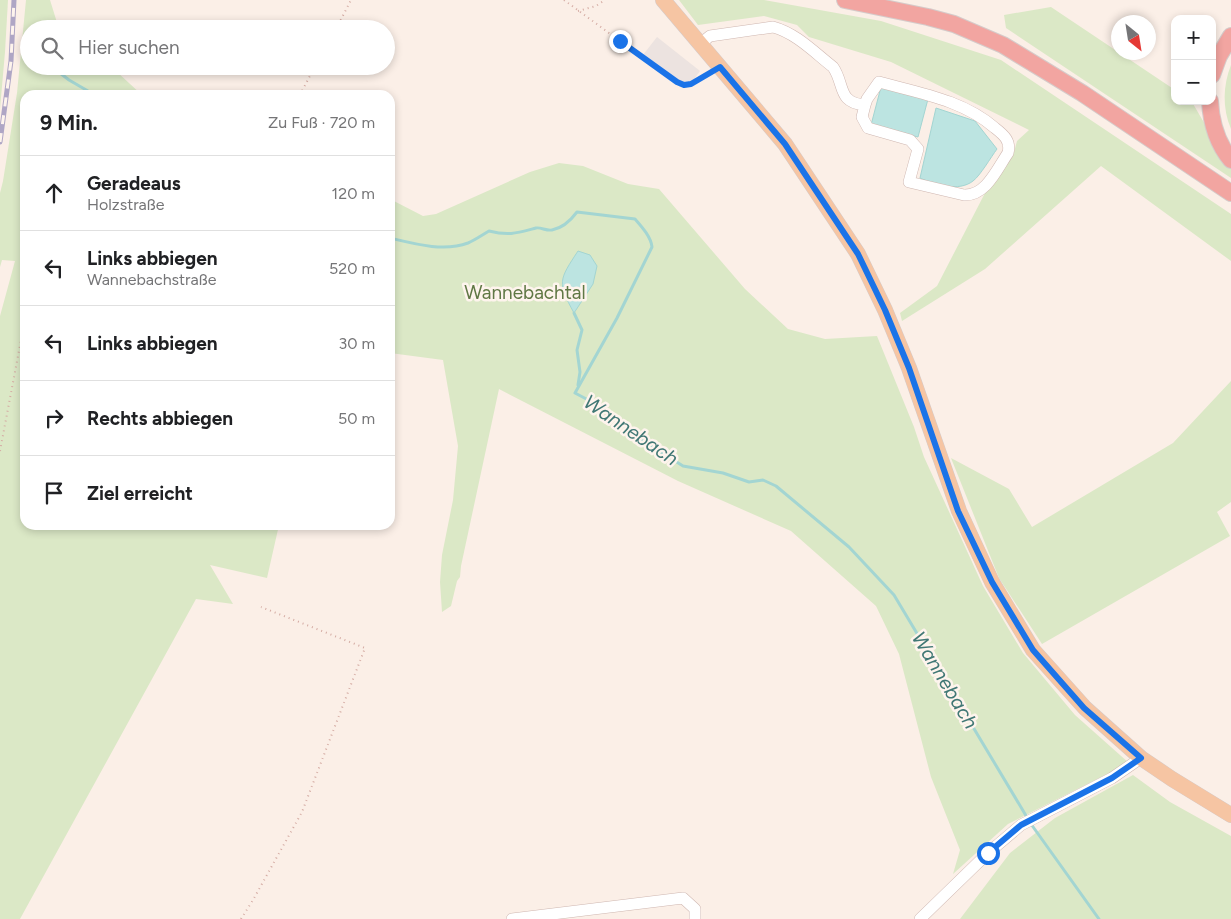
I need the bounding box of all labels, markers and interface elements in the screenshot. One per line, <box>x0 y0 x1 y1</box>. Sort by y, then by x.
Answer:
north arrow <box>1111 15 1156 60</box>
map controls <box>1171 15 1216 105</box>
button: + <box>1171 15 1216 60</box>
search box <box>20 20 395 75</box>
route end <box>609 30 632 53</box>
icon: search <box>38 34 66 62</box>
text: Hier suchen <box>78 36 179 59</box>
button: − <box>1171 60 1216 105</box>
text: 9 Min. <box>40 110 98 135</box>
text: Zu Fuß · 720 m <box>268 113 375 132</box>
text: Geradeaus <box>87 172 181 195</box>
icon: ahead <box>40 179 68 207</box>
text: 120 m <box>332 184 375 203</box>
text: Holzstraße <box>87 195 165 214</box>
text: Links abbiegen <box>87 247 218 270</box>
icon: left <box>40 254 68 282</box>
text: 520 m <box>329 259 375 278</box>
text: Wannebachstraße <box>87 270 216 289</box>
park label: Wannebachtal <box>464 281 586 304</box>
icon: left <box>40 329 68 357</box>
text: Links abbiegen <box>87 332 218 355</box>
text: 30 m <box>338 334 375 353</box>
water label: Wannebach <box>579 390 683 470</box>
icon: right <box>40 404 68 432</box>
text: Rechts abbiegen <box>87 407 233 430</box>
text: 50 m <box>338 409 375 428</box>
icon: arrive <box>40 479 68 507</box>
text: Ziel erreicht <box>87 482 193 505</box>
water label: Wannebach <box>907 627 983 733</box>
route start <box>977 842 1000 865</box>

